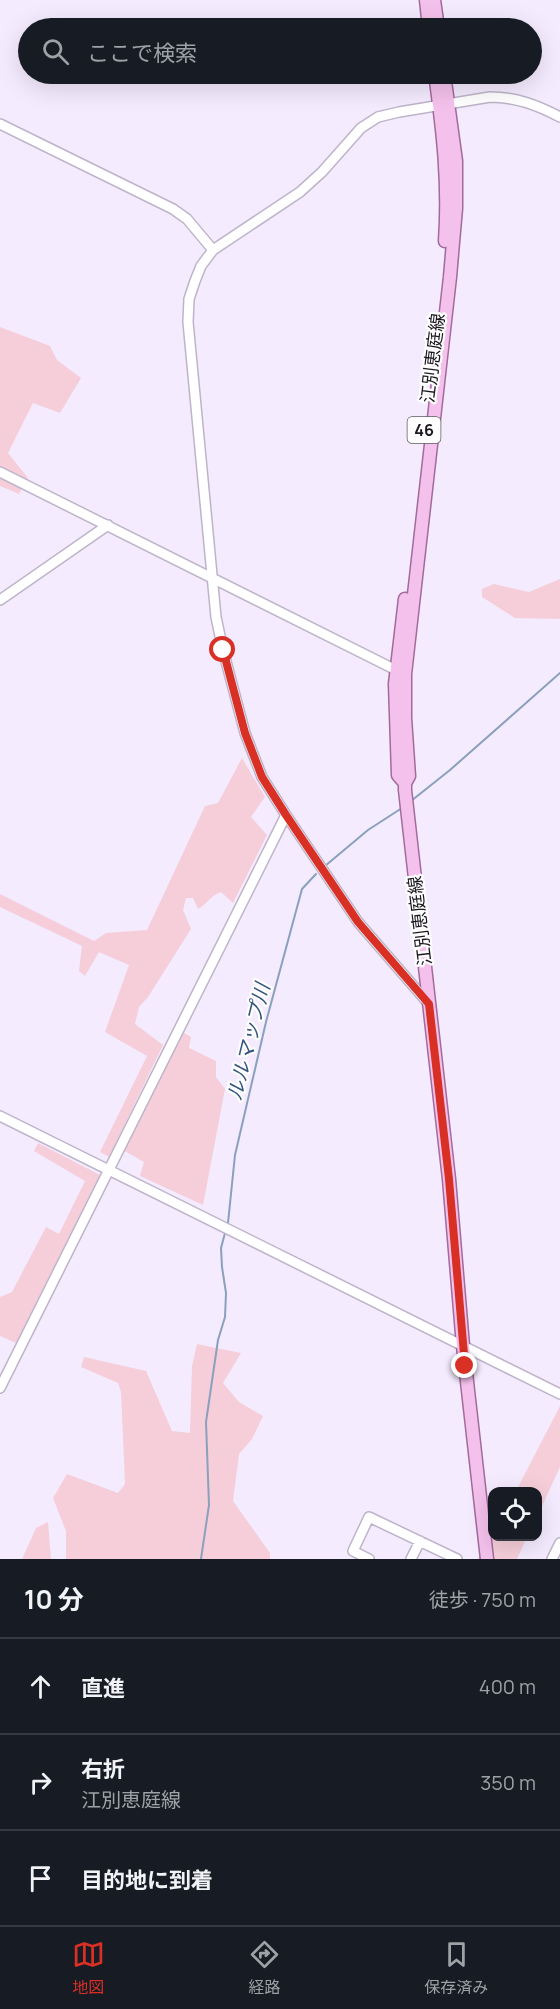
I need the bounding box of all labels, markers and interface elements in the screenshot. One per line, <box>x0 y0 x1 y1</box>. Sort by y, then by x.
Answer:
search box <box>18 18 542 84</box>
icon: search <box>39 35 72 68</box>
text: ここで検索 <box>87 38 197 68</box>
street label: 江別恵庭線 <box>415 312 449 404</box>
road number: 46 <box>408 417 440 443</box>
route start <box>209 636 235 662</box>
street label: 江別恵庭線 <box>402 875 436 967</box>
water label: ルルマップ川 <box>220 979 276 1103</box>
route end <box>451 1352 477 1378</box>
map controls <box>488 1487 542 1541</box>
button: locate <box>488 1487 542 1541</box>
text: 10 分 <box>24 1581 84 1617</box>
text: 徒歩 · 750 m <box>429 1586 536 1613</box>
icon: ahead <box>24 1670 57 1703</box>
text: 直進 <box>81 1673 125 1703</box>
text: 400 m <box>479 1673 536 1700</box>
text: 右折 <box>81 1754 125 1784</box>
icon: right <box>24 1766 57 1799</box>
text: 350 m <box>480 1769 536 1796</box>
text: 江別恵庭線 <box>81 1786 181 1813</box>
icon: arrive <box>24 1862 57 1895</box>
text: 目的地に到着 <box>81 1865 213 1895</box>
tab: 地図 <box>72 1938 105 1998</box>
tab: 経路 <box>248 1938 281 1998</box>
tab: 保存済み <box>424 1938 488 1998</box>

